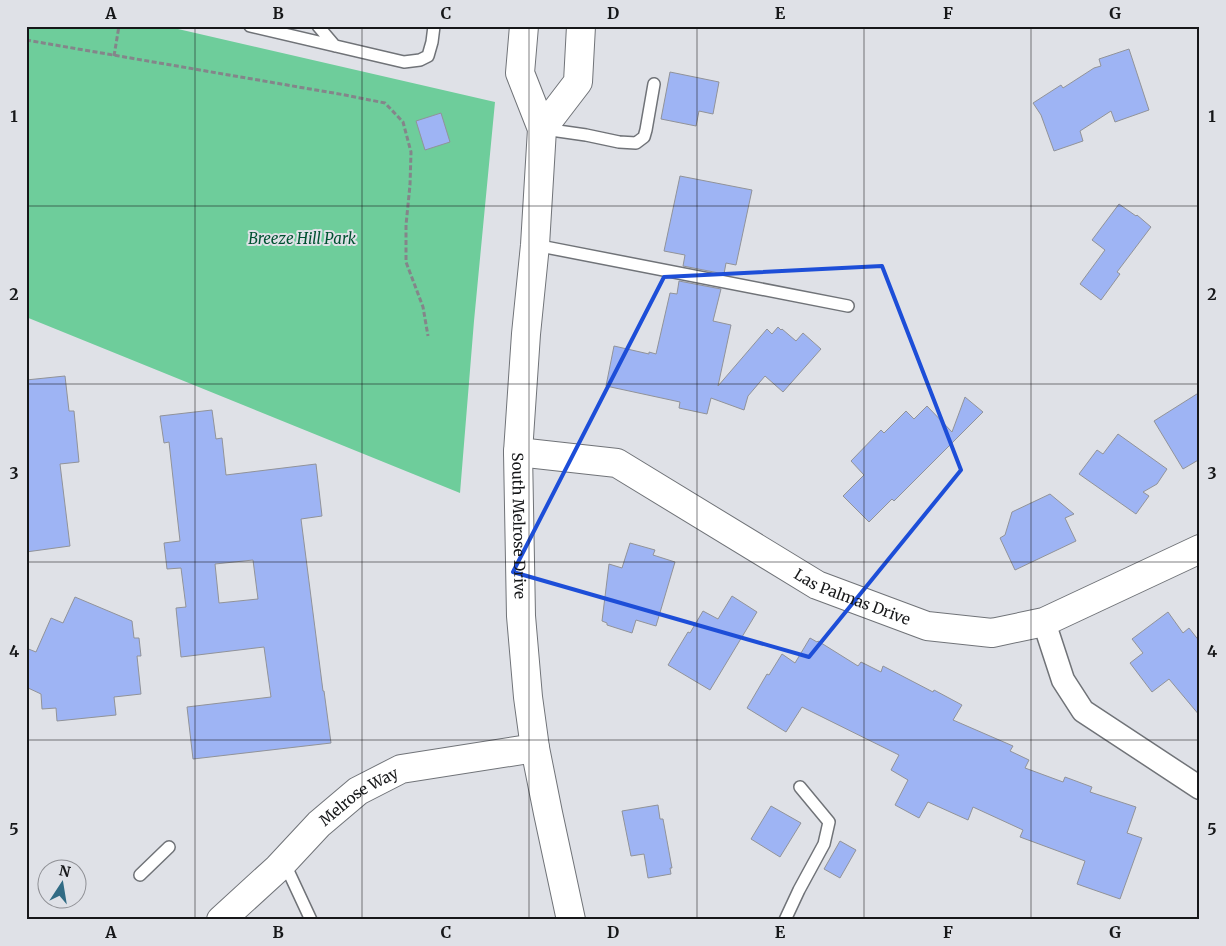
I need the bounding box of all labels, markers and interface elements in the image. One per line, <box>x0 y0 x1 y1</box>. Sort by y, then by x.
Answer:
text: A <box>104 3 117 23</box>
text: B <box>272 3 284 23</box>
text: C <box>441 3 451 23</box>
text: D <box>607 3 619 23</box>
text: E <box>775 3 786 23</box>
text: F <box>943 3 953 23</box>
text: G <box>1109 3 1121 23</box>
text: 1 <box>10 106 18 126</box>
text: 1 <box>1208 106 1216 126</box>
park label: Breeze Hill Park <box>248 229 357 248</box>
text: 2 <box>9 284 19 304</box>
text: 2 <box>1207 284 1217 304</box>
street label: South Melrose Drive <box>509 452 530 599</box>
text: 3 <box>9 463 19 483</box>
text: 3 <box>1207 463 1217 483</box>
street label: Las Palmas Drive <box>791 564 913 629</box>
text: 4 <box>9 641 19 661</box>
text: 4 <box>1207 641 1217 661</box>
street label: Melrose Way <box>315 763 401 830</box>
text: 5 <box>9 819 19 839</box>
text: 5 <box>1207 819 1217 839</box>
north arrow <box>38 858 88 908</box>
text: N <box>57 861 72 881</box>
text: A <box>104 922 117 942</box>
text: B <box>272 922 284 942</box>
text: C <box>441 922 451 942</box>
text: D <box>607 922 619 942</box>
text: E <box>775 922 786 942</box>
text: F <box>943 922 953 942</box>
text: G <box>1109 922 1121 942</box>

